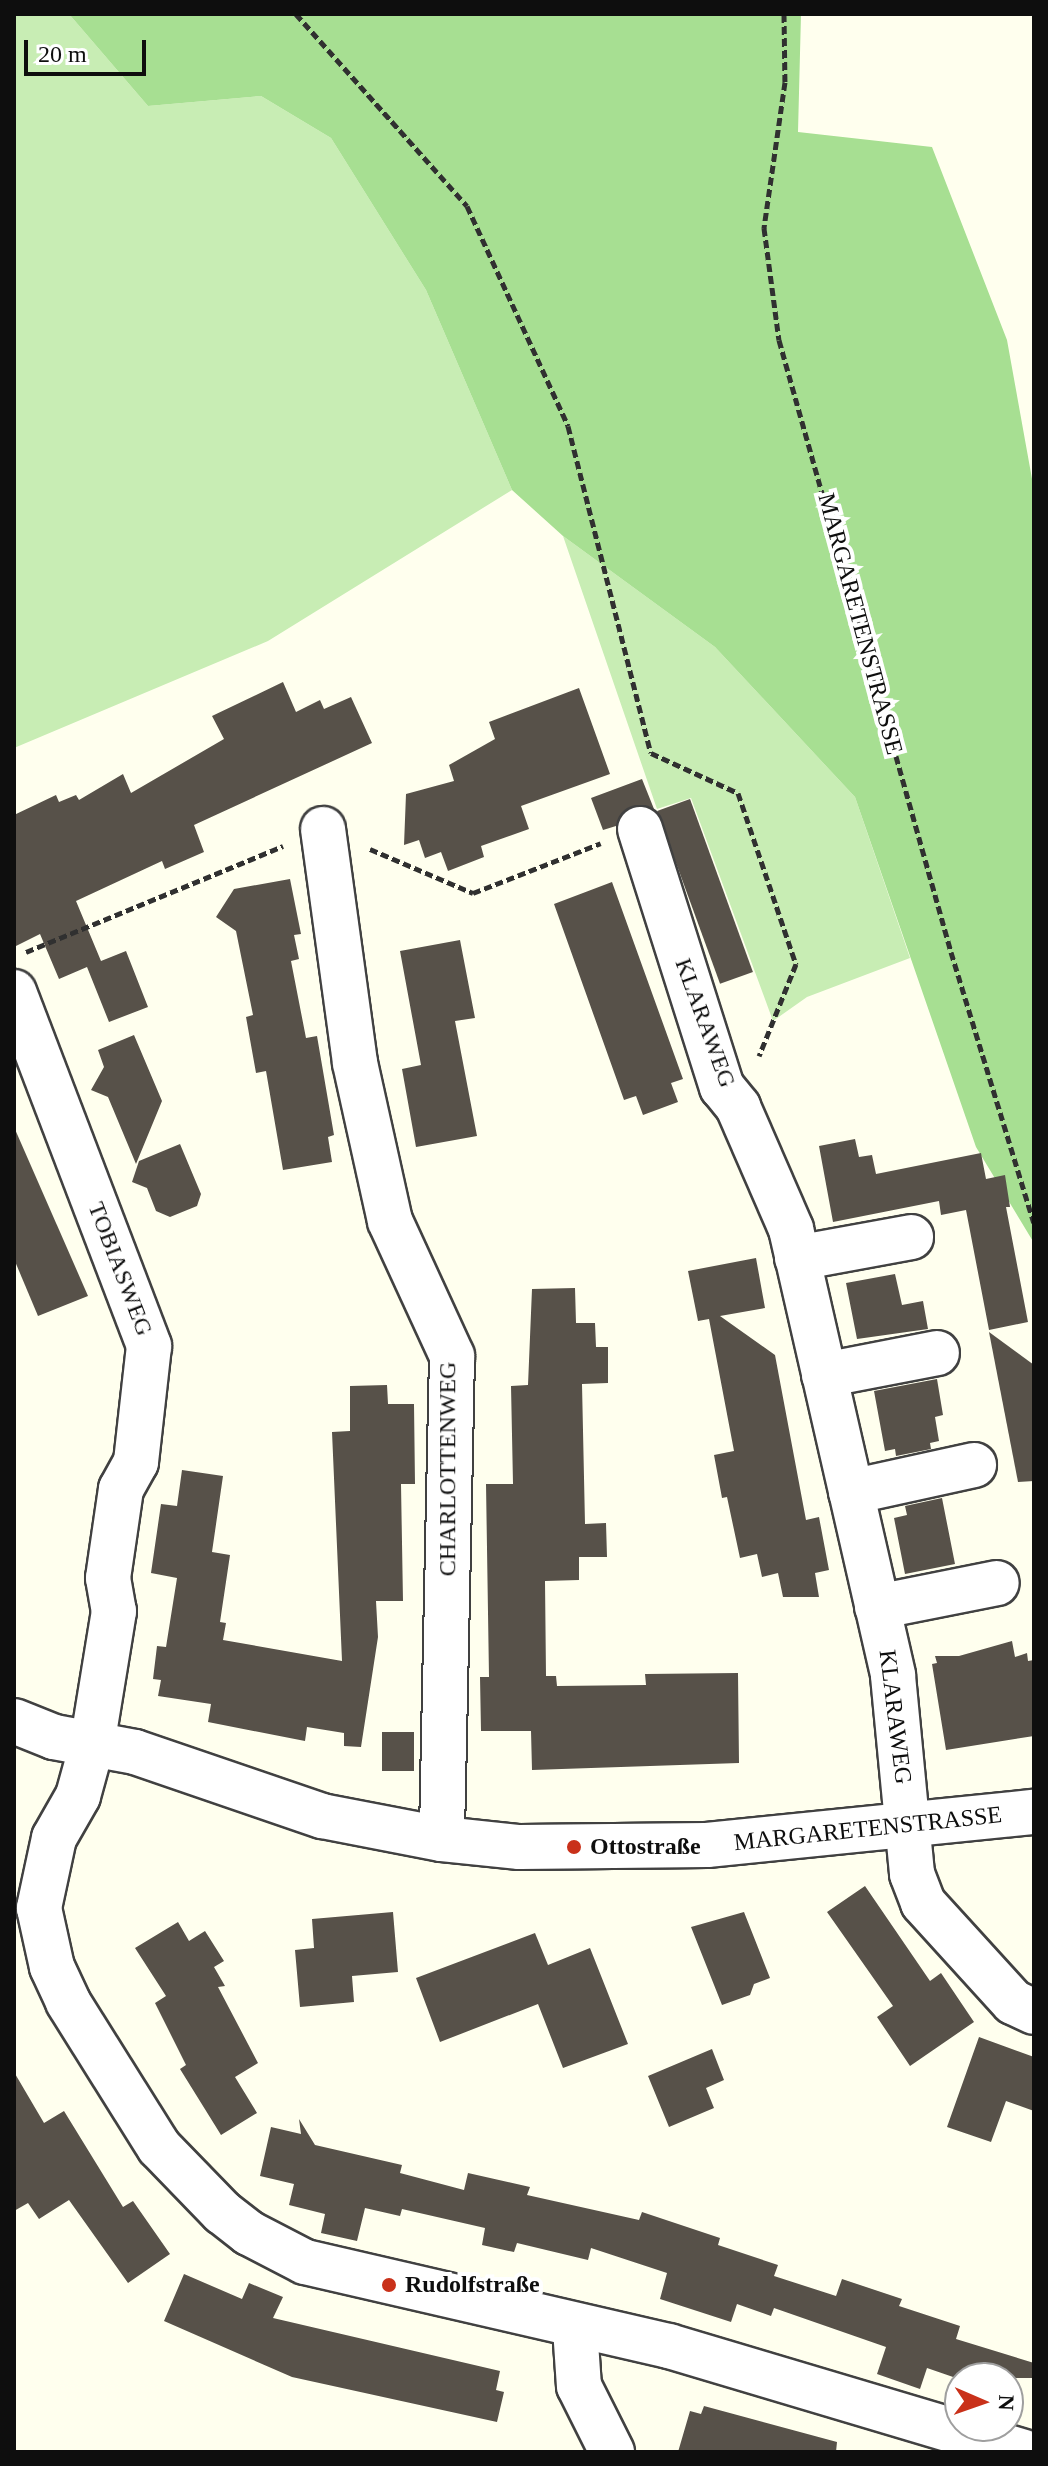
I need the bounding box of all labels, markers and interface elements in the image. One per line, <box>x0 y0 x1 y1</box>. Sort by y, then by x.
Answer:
scale bar <box>28 24 150 74</box>
text: 20 m <box>38 41 87 67</box>
street label: MARGARETENSTRASSE <box>811 490 909 758</box>
street label: KLARAWEG <box>668 954 742 1092</box>
street label: TOBIASWEG <box>81 1198 159 1340</box>
street label: CHARLOTTENWEG <box>434 1362 462 1576</box>
street label: KLARAWEG <box>872 1648 918 1786</box>
street label: MARGARETENSTRASSE <box>733 1801 1003 1857</box>
place label: Ottostraße <box>590 1833 701 1861</box>
marker: Ottostraße <box>565 1838 583 1856</box>
place label: Rudolfstraße <box>405 2271 540 2299</box>
marker: Rudolfstraße <box>380 2276 398 2294</box>
north arrow <box>944 2362 1024 2442</box>
text: N <box>994 2394 1019 2411</box>

